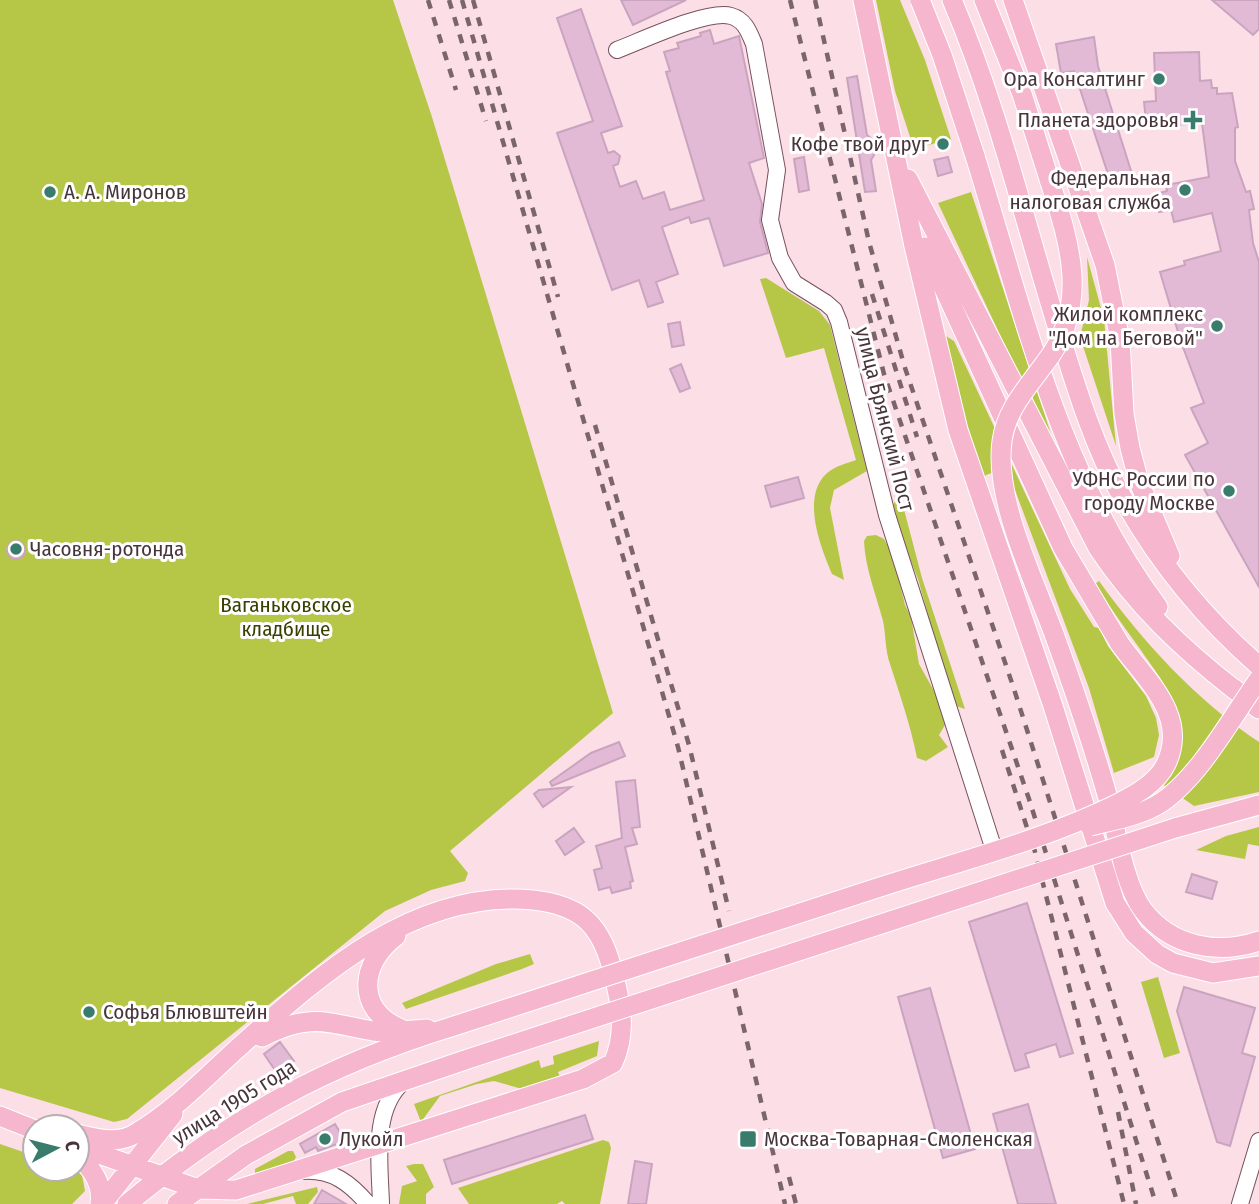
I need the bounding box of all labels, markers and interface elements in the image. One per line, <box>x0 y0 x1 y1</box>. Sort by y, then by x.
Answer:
place label: Ора Консалтинг <box>1003 66 1146 92</box>
marker: Ора Консалтинг <box>1151 71 1167 87</box>
place label: Планета здоровья <box>1018 107 1179 133</box>
marker: Планета здоровья <box>1185 112 1201 128</box>
place label: Кофе твой друг <box>791 131 930 157</box>
marker: Кофе твой друг <box>935 136 951 152</box>
place label: Федеральная налоговая служба <box>1010 165 1171 215</box>
place label: А. А. Миронов <box>64 179 186 205</box>
marker: Федеральная налоговая служба <box>1177 182 1193 198</box>
marker: А. А. Миронов <box>42 184 58 200</box>
place label: Жилой комплекс "Дом на Беговой" <box>1048 301 1203 351</box>
marker: Жилой комплекс "Дом на Беговой" <box>1209 318 1225 334</box>
street label: улица Брянский Пост <box>850 324 921 514</box>
place label: УФНС России по городу Москве <box>1072 466 1215 516</box>
marker: УФНС России по городу Москве <box>1221 483 1237 499</box>
place label: Часовня-ротонда <box>30 536 184 562</box>
marker: Часовня-ротонда <box>8 541 24 557</box>
park label: Ваганьковское кладбище <box>220 592 352 642</box>
place label: Софья Блювштейн <box>103 999 268 1025</box>
marker: Софья Блювштейн <box>81 1004 97 1020</box>
street label: улица 1905 года <box>167 1054 301 1150</box>
north arrow <box>21 1113 91 1183</box>
place label: Лукойл <box>339 1126 404 1152</box>
place label: Москва-Товарная-Смоленская <box>764 1126 1033 1152</box>
marker: Москва-Товарная-Смоленская <box>738 1129 758 1149</box>
marker: Лукойл <box>317 1131 333 1147</box>
text: С <box>60 1140 84 1152</box>

